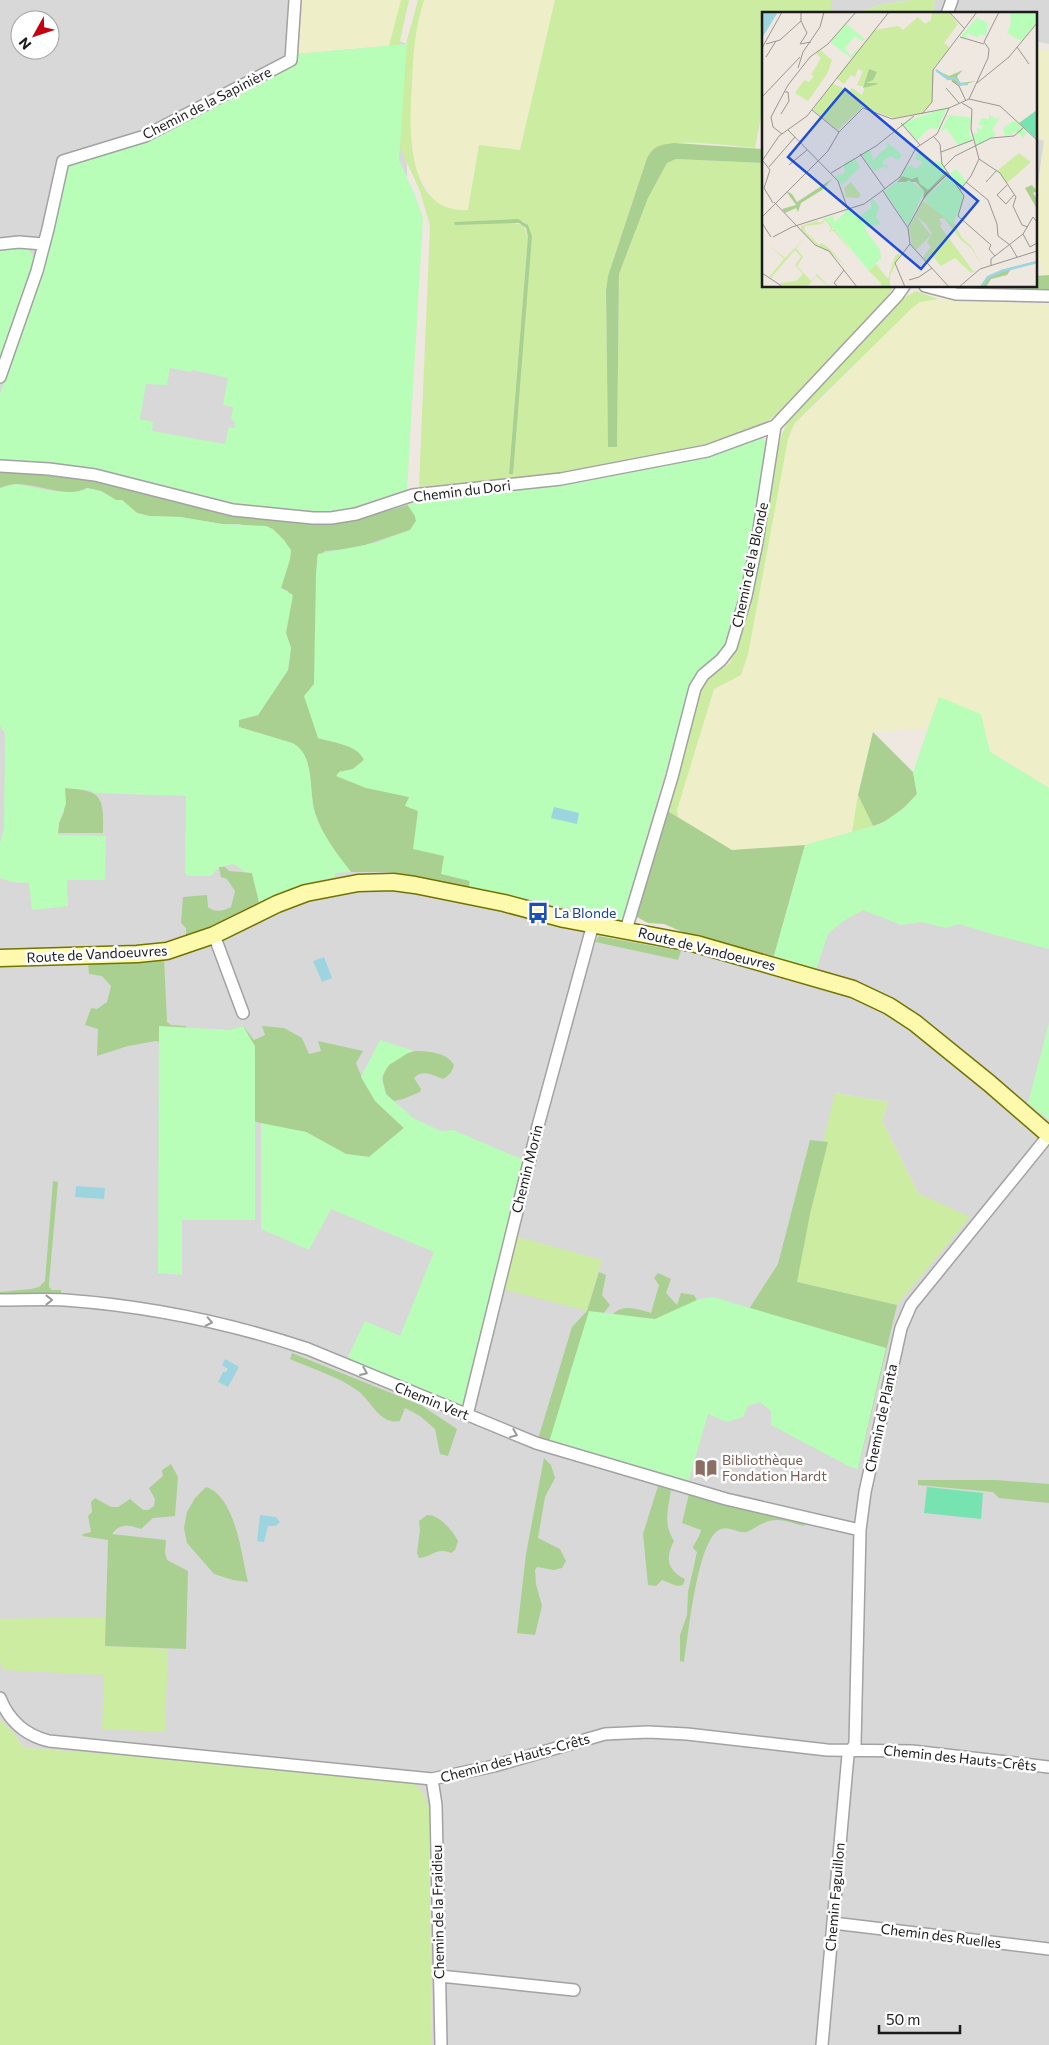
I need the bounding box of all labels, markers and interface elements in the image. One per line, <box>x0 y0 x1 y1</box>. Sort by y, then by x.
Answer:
north arrow <box>10 10 60 60</box>
inset map <box>762 12 1036 288</box>
text: N <box>15 34 35 53</box>
street label: Chemin de la Sapinière <box>139 63 274 142</box>
street label: Chemin du Dori <box>412 476 512 505</box>
street label: Chemin de la Blonde <box>728 501 771 629</box>
bus stop icon: La Blonde <box>525 900 551 926</box>
place label: La Blonde <box>554 904 616 921</box>
street label: Route de Vandoeuvres <box>637 923 778 974</box>
street label: Route de Vandoeuvres <box>26 941 168 966</box>
street label: Chemin Morin <box>507 1123 546 1215</box>
one-way arrow <box>45 1295 53 1305</box>
one-way arrow <box>205 1316 214 1327</box>
street label: Chemin de Planta <box>861 1362 900 1474</box>
one-way arrow <box>359 1366 368 1377</box>
street label: Chemin Vert <box>392 1378 472 1423</box>
one-way arrow <box>509 1428 518 1439</box>
place label: Bibliothèque Fondation Hardt <box>722 1451 827 1484</box>
library icon: Bibliothèque Fondation Hardt <box>693 1455 719 1481</box>
street label: Chemin des Hauts-Crêts <box>438 1729 591 1786</box>
street label: Chemin des Hauts-Crêts <box>883 1741 1038 1774</box>
street label: Chemin Faguillon <box>821 1842 848 1952</box>
street label: Chemin de la Fraidieu <box>428 1845 447 1979</box>
street label: Chemin des Ruelles <box>880 1920 1002 1951</box>
scale bar <box>879 2002 960 2034</box>
text: 50 m <box>886 2010 920 2028</box>

